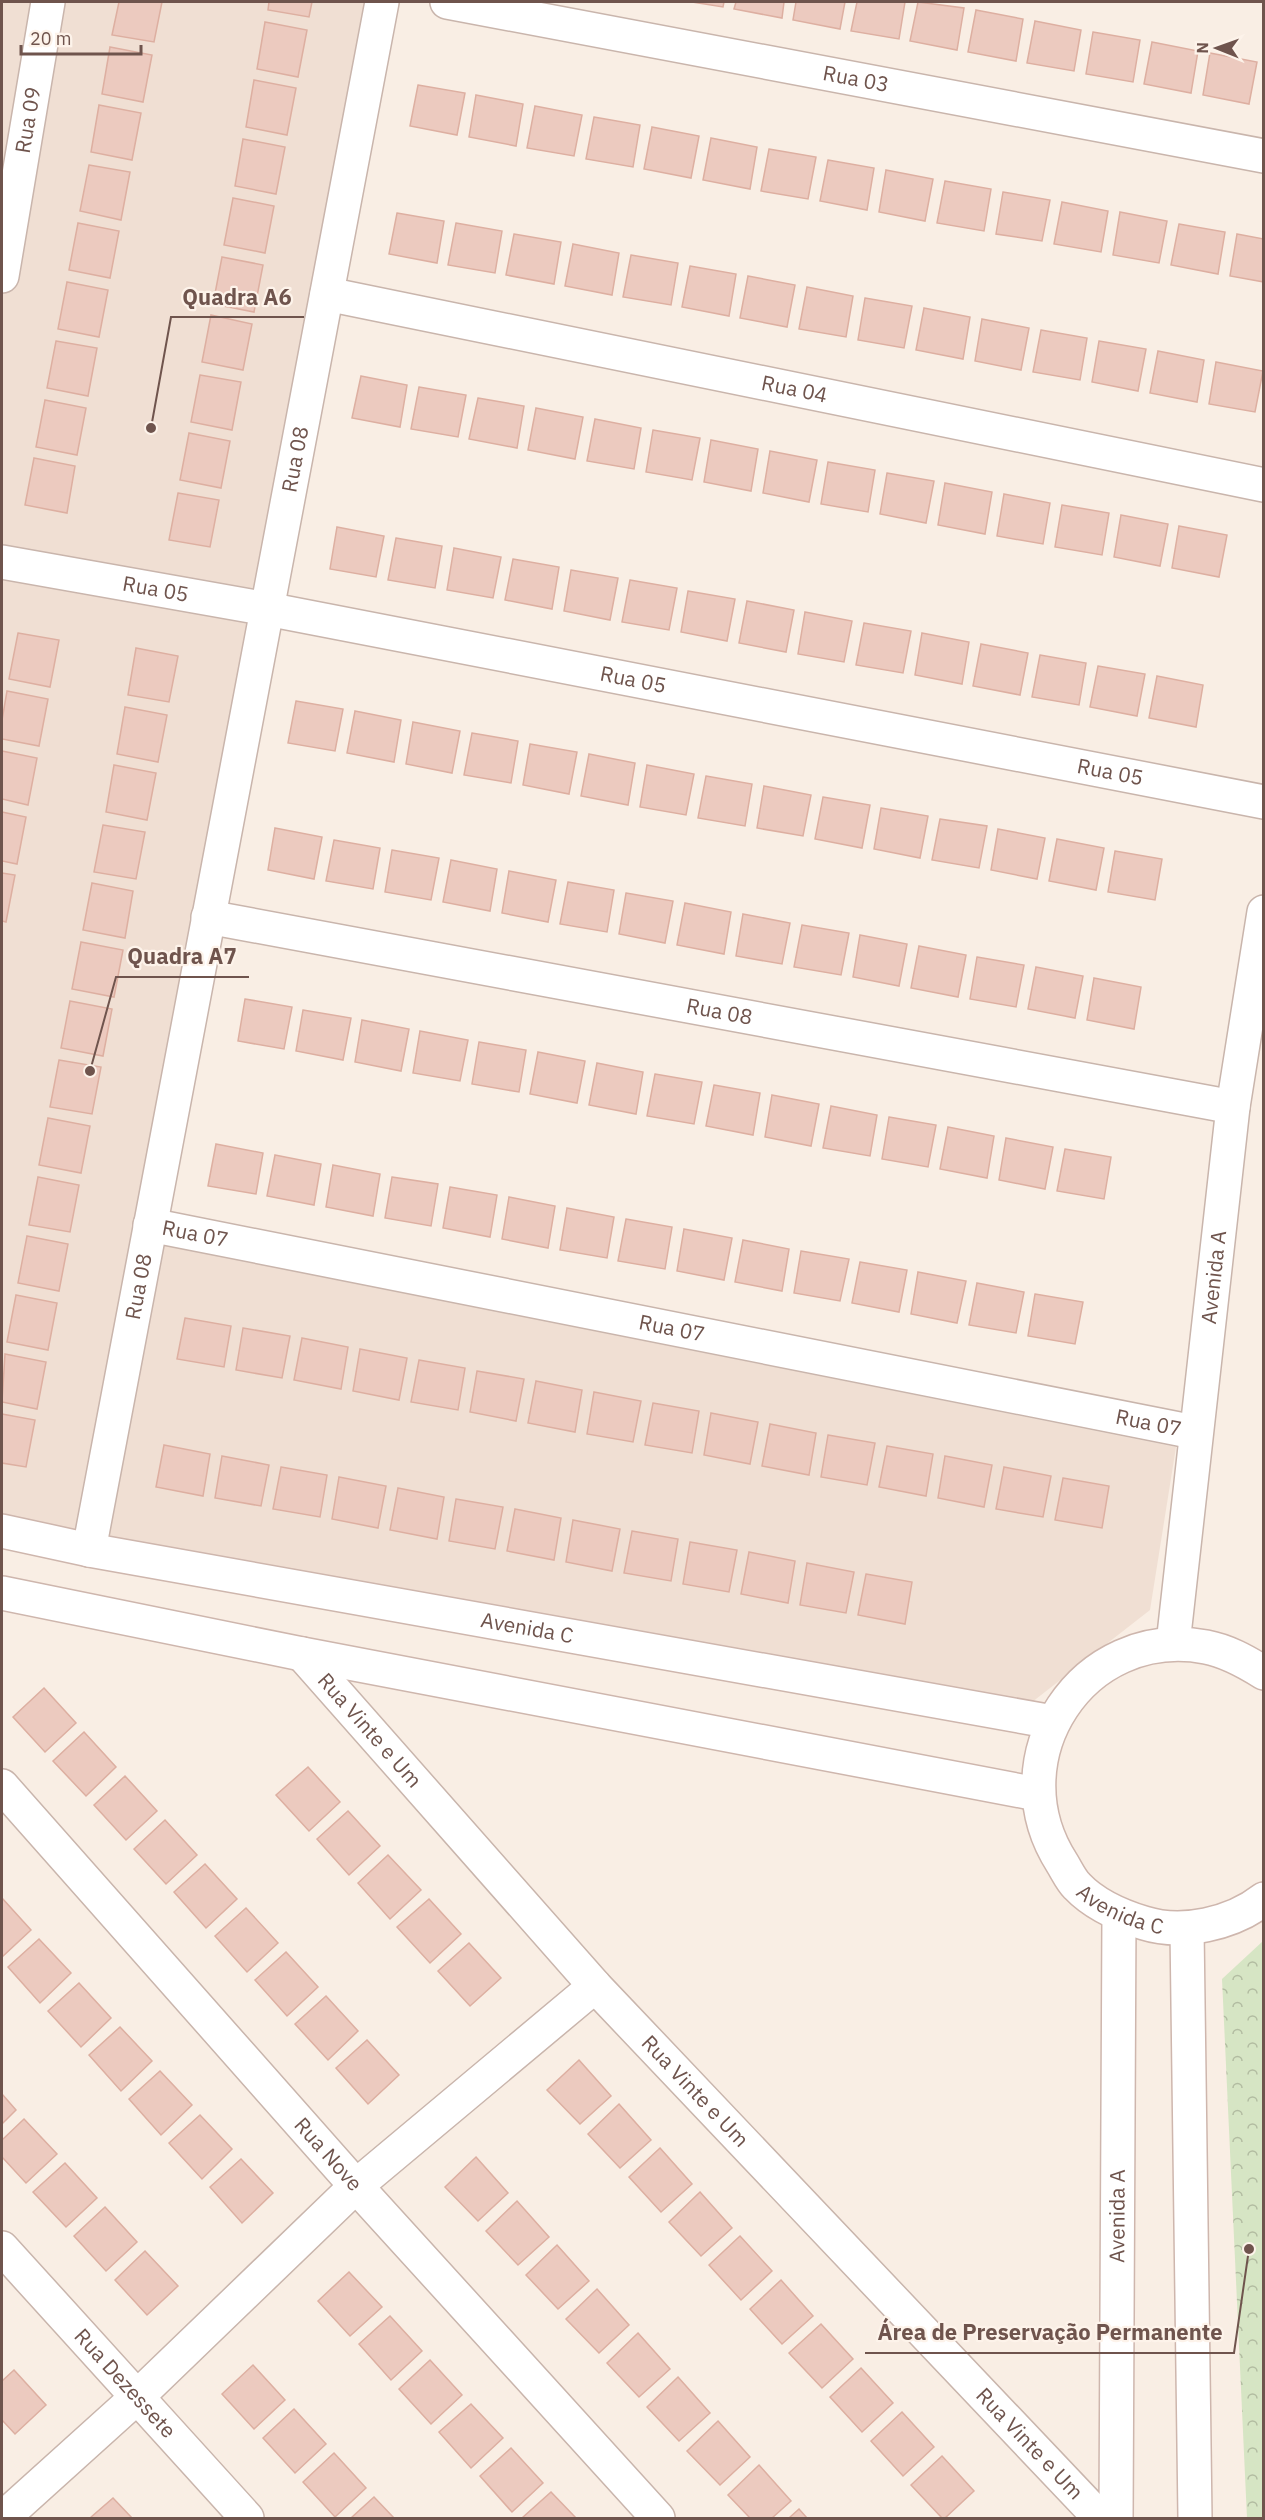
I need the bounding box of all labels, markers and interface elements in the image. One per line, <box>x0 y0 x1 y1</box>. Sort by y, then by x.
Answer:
scale bar <box>21 18 141 56</box>
north arrow <box>1187 18 1247 78</box>
text: 20 m <box>30 27 72 50</box>
text: N <box>1192 42 1212 54</box>
street label: Rua 03 <box>821 58 891 98</box>
street label: Rua 09 <box>8 85 47 155</box>
callout: Quadra A6 <box>171 277 304 317</box>
text: Quadra A6 <box>182 282 292 311</box>
street label: Rua 04 <box>759 368 830 409</box>
street label: Rua 08 <box>274 424 314 495</box>
street label: Rua 05 <box>120 569 191 608</box>
street label: Rua 05 <box>598 659 669 699</box>
street label: Rua 05 <box>1075 751 1146 791</box>
callout: Quadra A7 <box>116 937 249 977</box>
text: Quadra A7 <box>127 941 237 970</box>
street label: Rua 08 <box>684 991 755 1031</box>
street label: Rua 07 <box>160 1213 231 1253</box>
street label: Avenida A <box>1194 1229 1232 1325</box>
street label: Rua 08 <box>118 1251 158 1322</box>
street label: Rua 07 <box>637 1307 708 1348</box>
street label: Rua 07 <box>1113 1402 1184 1442</box>
street label: Avenida C <box>479 1605 576 1649</box>
street label: Rua Vinte e Um <box>312 1666 429 1793</box>
street label: Avenida C <box>1071 1877 1166 1940</box>
street label: Rua Vinte e Um <box>636 2029 756 2153</box>
street label: Rua Nove <box>289 2111 369 2197</box>
street label: Avenida A <box>1102 2169 1131 2263</box>
callout: Área de Preservação Permanente <box>865 2313 1234 2353</box>
text: Área de Preservação Permanente <box>877 2317 1223 2346</box>
street label: Rua Dezessete <box>69 2322 183 2444</box>
street label: Rua Vinte e Um <box>970 2381 1090 2505</box>

